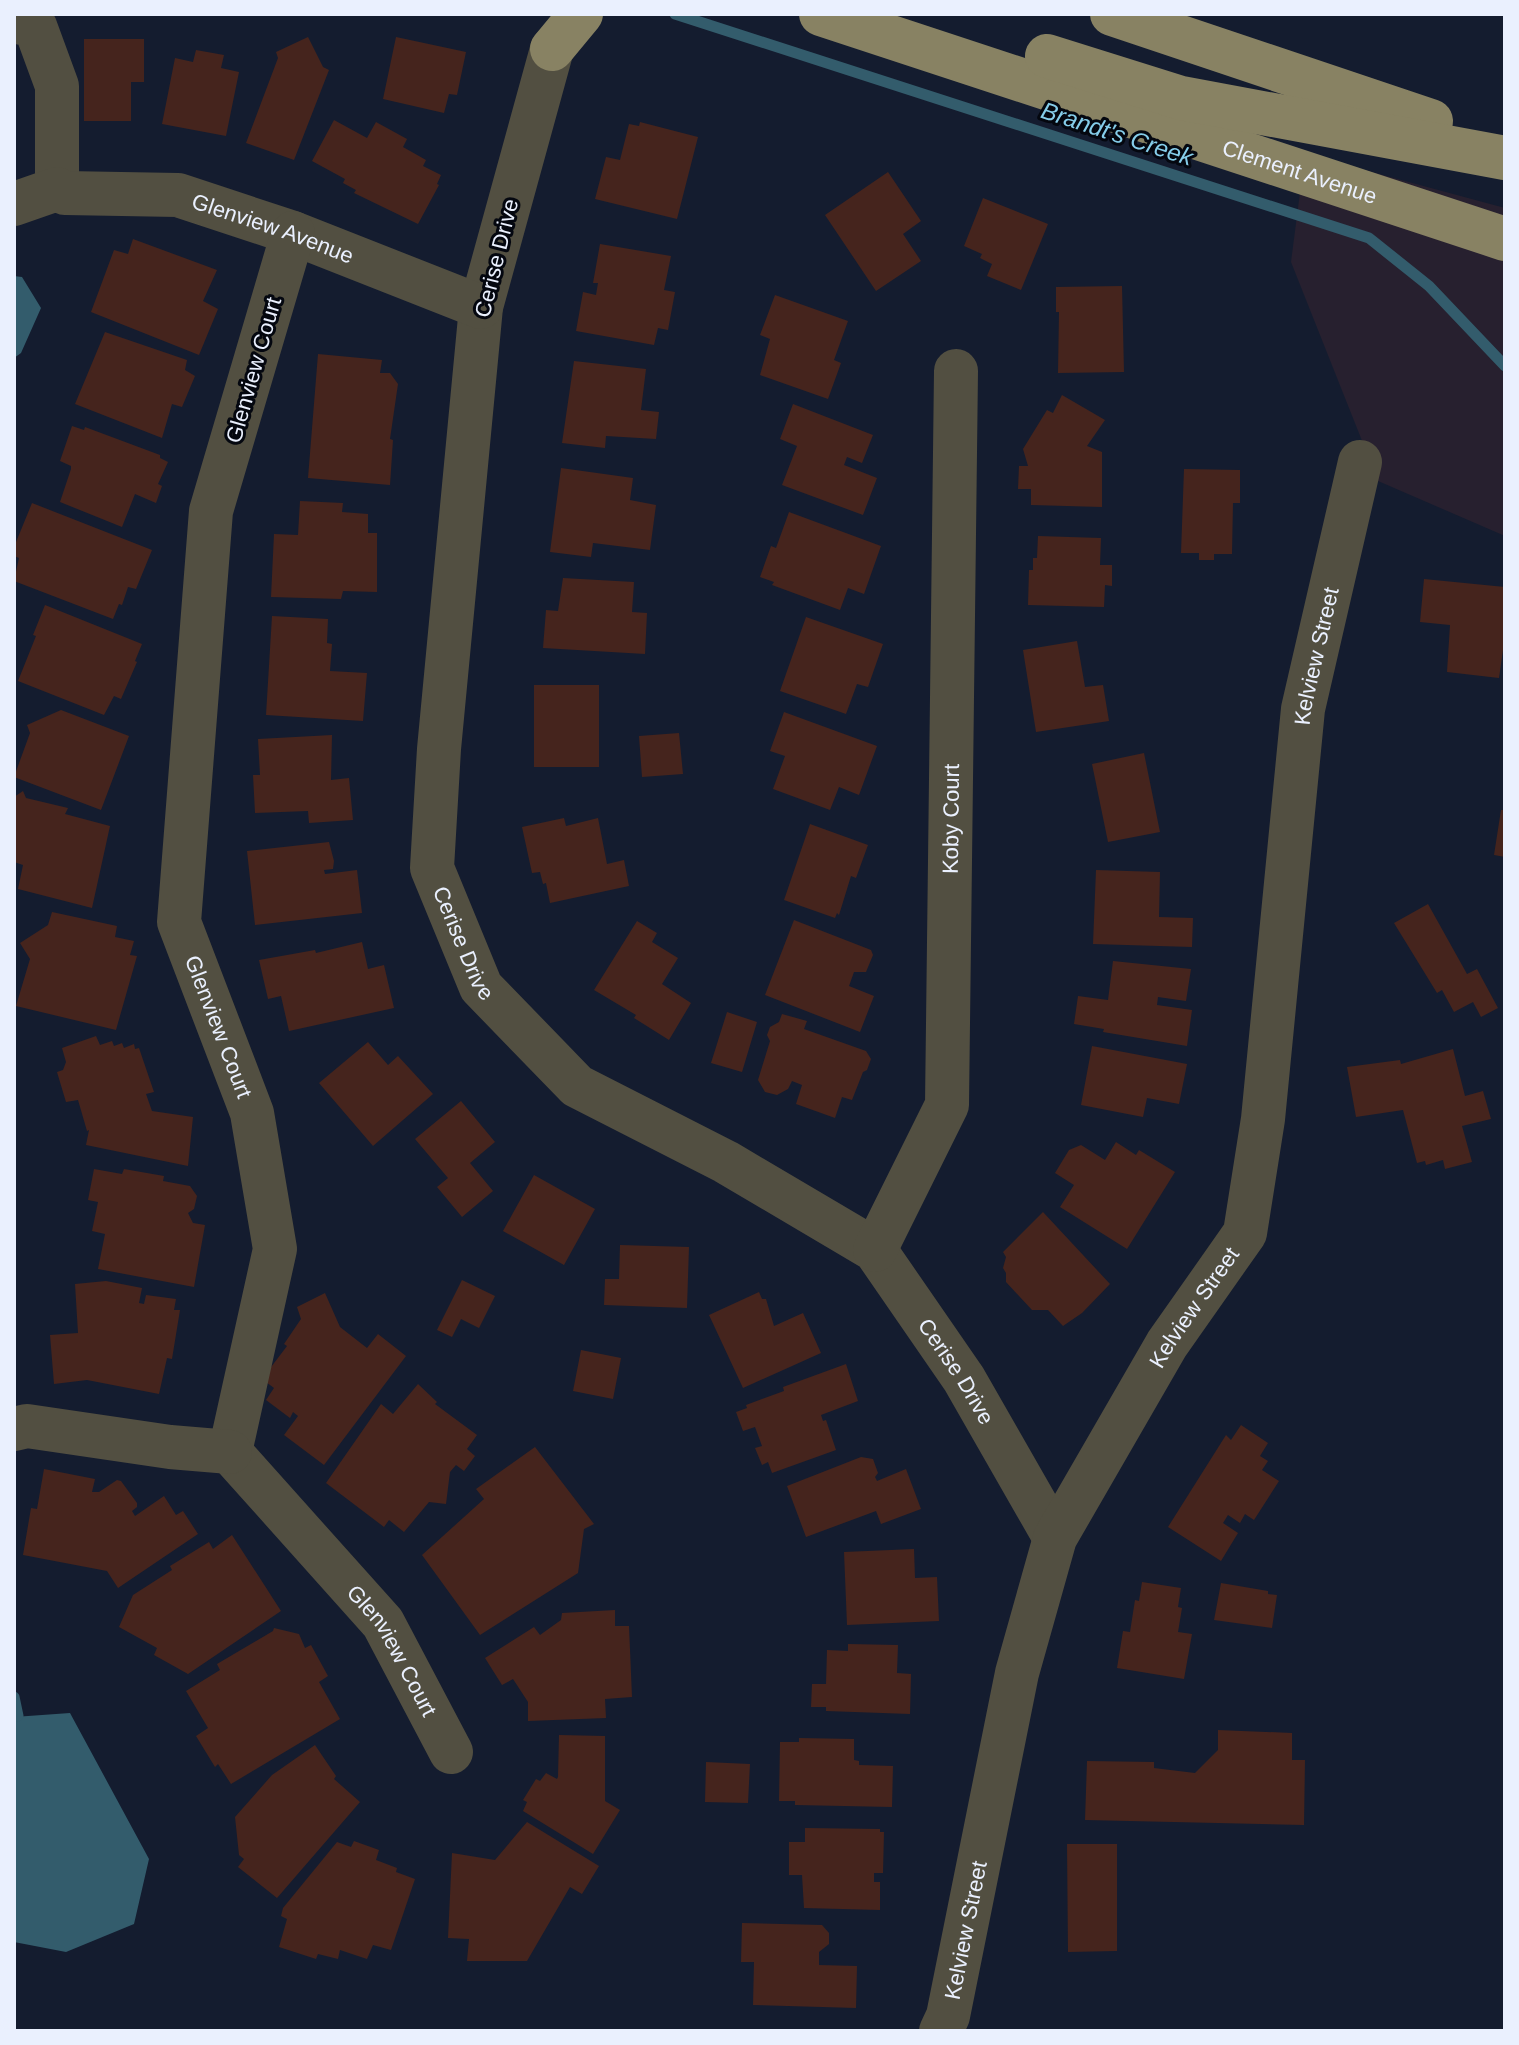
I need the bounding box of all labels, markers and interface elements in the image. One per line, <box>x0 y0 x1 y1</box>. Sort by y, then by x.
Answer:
water label: Brandt's Creek <box>1038 96 1198 171</box>
street label: Clement Avenue <box>1219 135 1380 209</box>
street label: Glenview Avenue <box>189 189 357 269</box>
street label: Cerise Drive <box>470 196 523 320</box>
street label: Glenview Court <box>221 294 286 446</box>
street label: Kelview Street <box>1289 585 1344 726</box>
street label: Koby Court <box>938 764 964 874</box>
street label: Cerise Drive <box>428 883 499 1005</box>
street label: Glenview Court <box>180 952 257 1101</box>
street label: Kelview Street <box>1144 1242 1244 1372</box>
street label: Cerise Drive <box>913 1314 999 1429</box>
street label: Glenview Court <box>342 1580 442 1721</box>
street label: Kelview Street <box>940 1859 992 2002</box>

